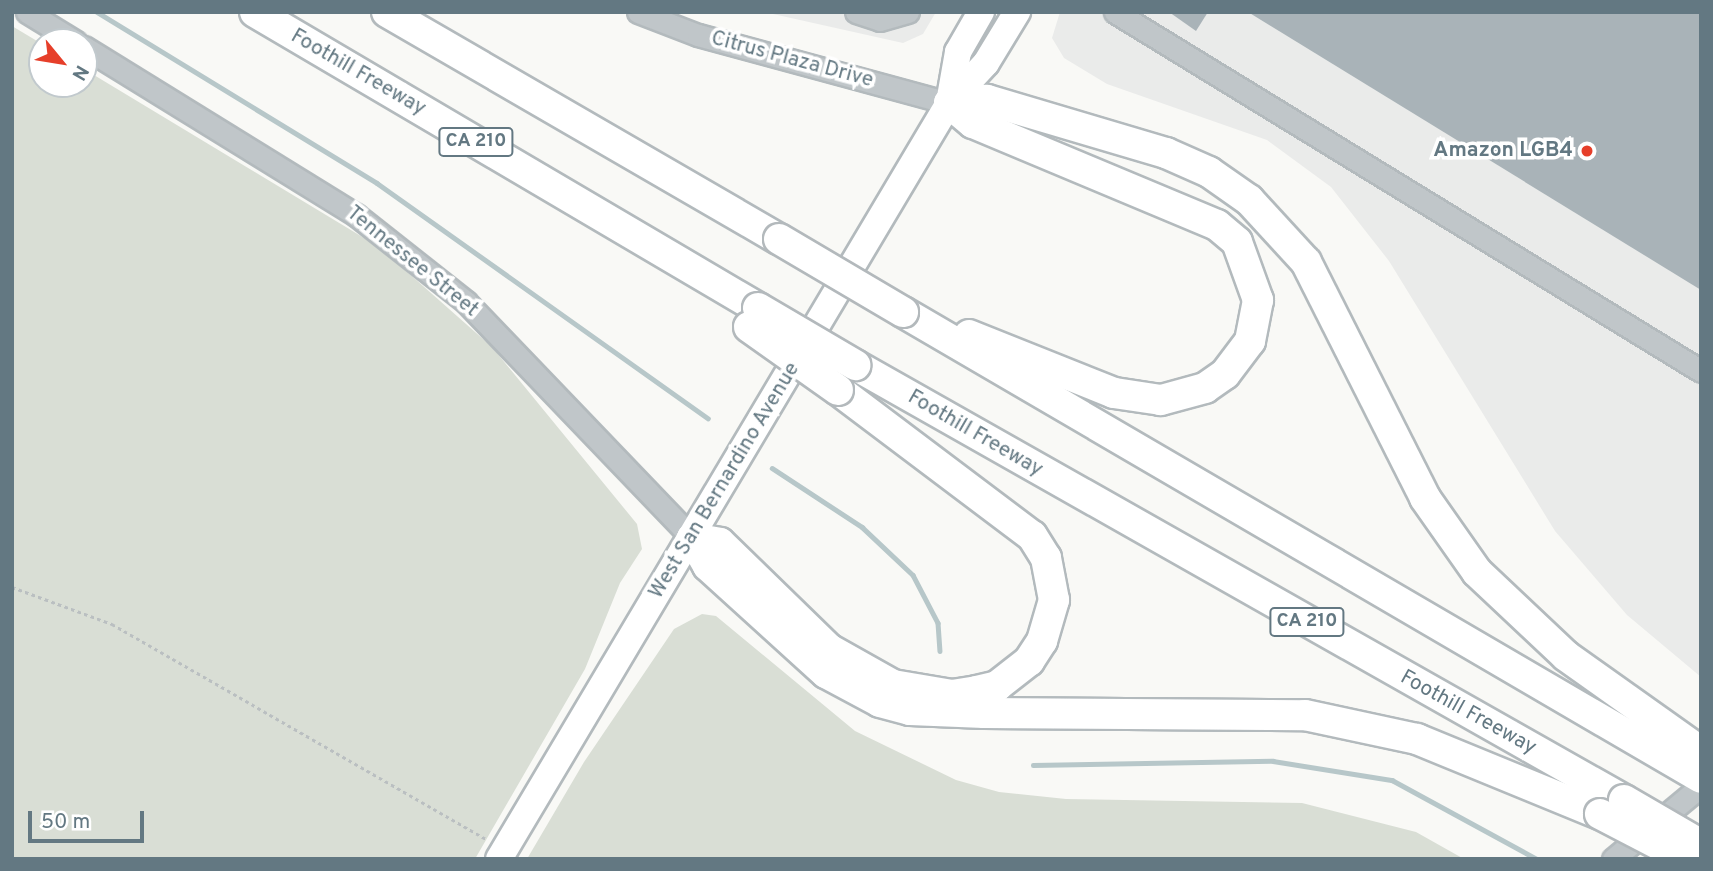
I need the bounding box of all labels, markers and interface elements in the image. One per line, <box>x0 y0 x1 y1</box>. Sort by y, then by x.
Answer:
street label: Foothill Freeway <box>286 24 430 122</box>
street label: Citrus Plaza Drive <box>708 26 876 94</box>
north arrow <box>28 28 98 98</box>
text: N <box>66 61 93 84</box>
road number: CA 210 <box>438 126 514 158</box>
place label: Amazon LGB4 <box>1433 138 1573 164</box>
marker: Amazon LGB4 <box>1579 143 1595 159</box>
street label: Tennessee Street <box>341 201 483 323</box>
street label: West San Bernardino Avenue <box>644 358 806 604</box>
street label: Foothill Freeway <box>903 385 1047 483</box>
road number: CA 210 <box>1268 607 1346 638</box>
street label: Foothill Freeway <box>1395 665 1541 761</box>
scale bar <box>32 798 147 842</box>
text: 50 m <box>41 809 90 836</box>

